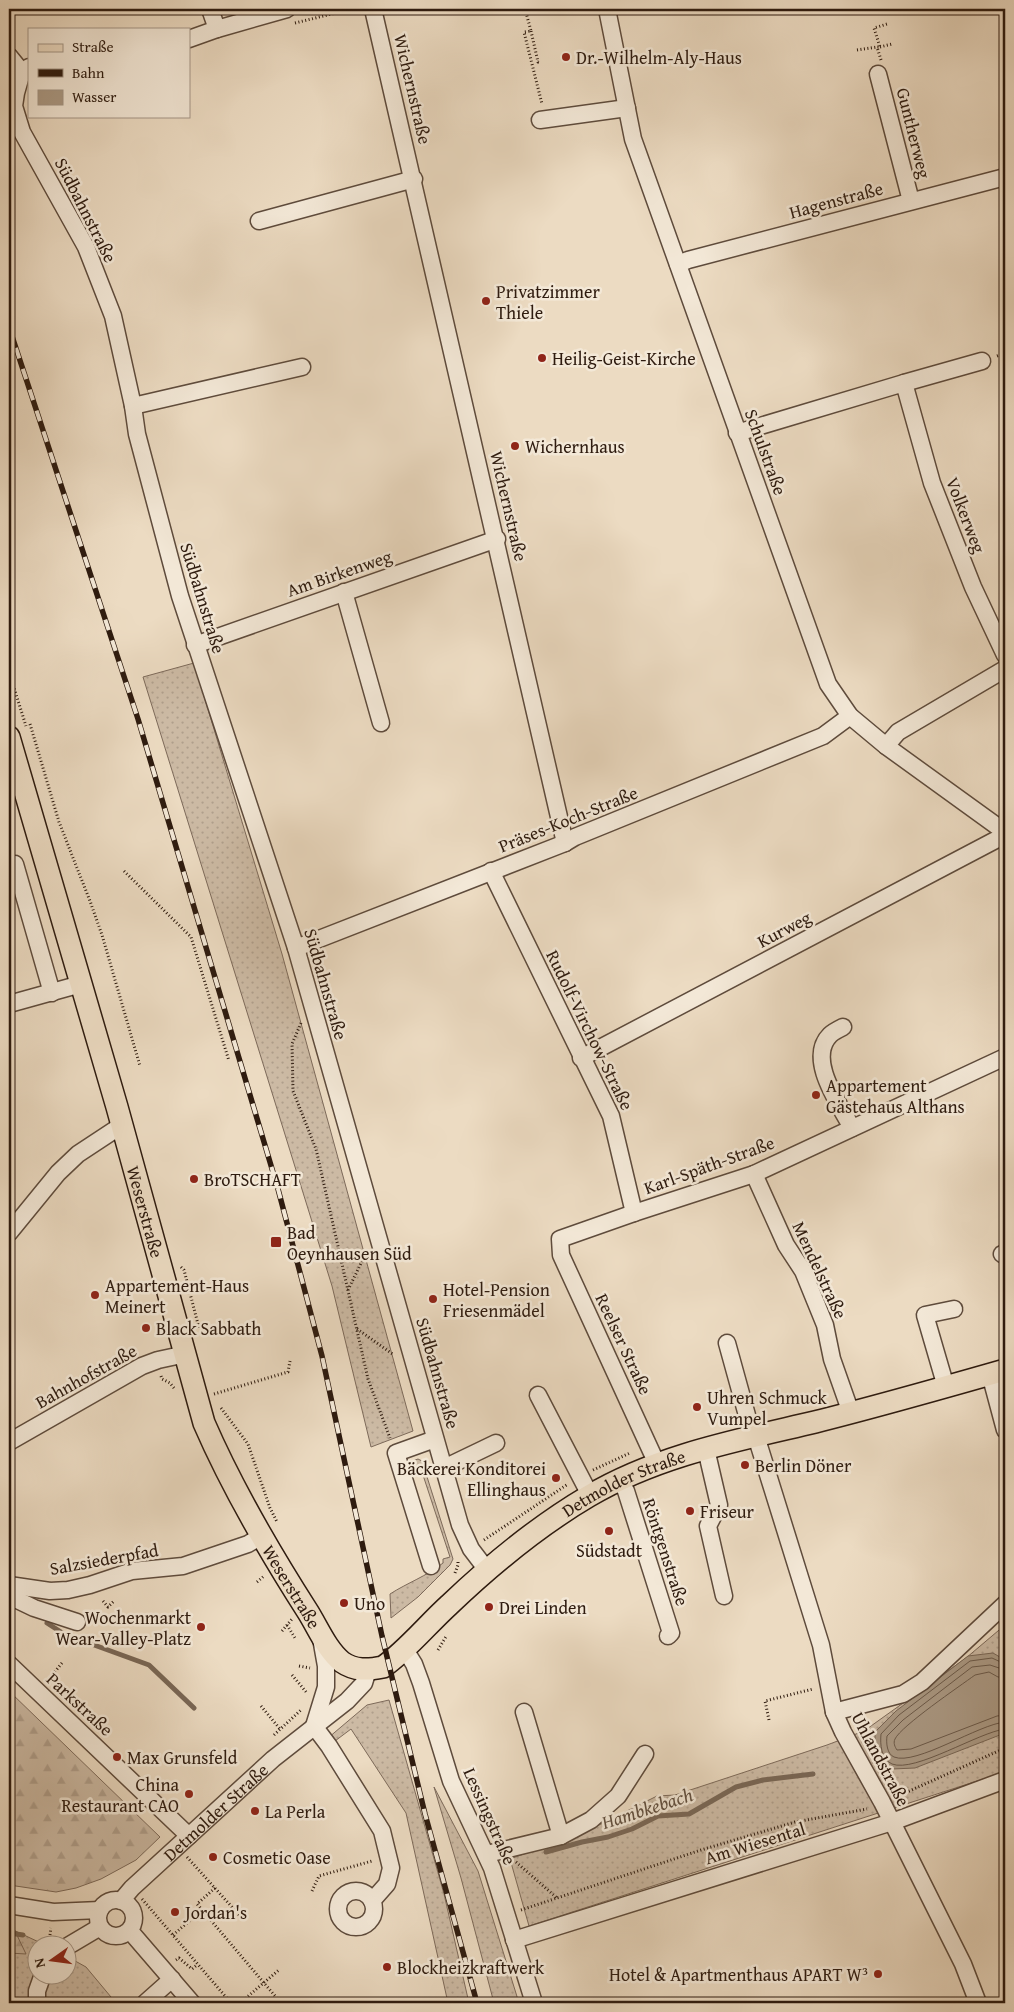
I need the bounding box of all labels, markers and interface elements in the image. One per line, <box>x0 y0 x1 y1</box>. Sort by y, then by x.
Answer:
legend <box>28 28 190 118</box>
street label: Wichernstraße <box>387 31 439 147</box>
text: Straße <box>72 36 114 57</box>
place label: Dr.-Wilhelm-Aly-Haus <box>576 44 742 71</box>
marker: Dr.-Wilhelm-Aly-Haus <box>560 51 572 63</box>
text: Bahn <box>72 62 105 83</box>
street label: Guntherweg <box>890 85 938 181</box>
text: Wasser <box>72 86 116 107</box>
street label: Südbahnstraße <box>48 153 124 267</box>
street label: Hagenstraße <box>786 175 886 225</box>
place label: Privatzimmer Thiele <box>496 278 600 326</box>
marker: Privatzimmer Thiele <box>480 295 492 307</box>
place label: Heilig-Geist-Kirche <box>552 345 696 372</box>
marker: Heilig-Geist-Kirche <box>536 352 548 364</box>
street label: Schulstraße <box>738 405 794 499</box>
place label: Wichernhaus <box>525 433 625 460</box>
marker: Wichernhaus <box>509 440 521 452</box>
street label: Wichernstraße <box>483 448 535 564</box>
street label: Volkerweg <box>939 473 993 557</box>
street label: Südbahnstraße <box>173 539 233 657</box>
street label: Am Birkenweg <box>283 542 395 604</box>
street label: Präses-Koch-Straße <box>494 779 642 859</box>
street label: Kurweg <box>752 904 816 954</box>
street label: Südbahnstraße <box>297 925 355 1043</box>
street label: Rudolf-Virchow-Straße <box>539 945 641 1115</box>
place label: Appartement Gästehaus Althans <box>826 1072 965 1120</box>
marker: Appartement Gästehaus Althans <box>810 1089 822 1101</box>
street label: Karl-Späth-Straße <box>640 1129 778 1201</box>
street label: Weserstraße <box>120 1163 171 1261</box>
place label: BroTSCHAFT <box>204 1166 301 1193</box>
marker: BroTSCHAFT <box>188 1173 200 1185</box>
street label: Mendelstraße <box>786 1217 854 1323</box>
place label: Bad Oeynhausen Süd <box>287 1219 412 1267</box>
marker: Bad Oeynhausen Süd <box>269 1235 283 1249</box>
place label: Appartement-Haus Meinert <box>105 1272 249 1320</box>
place label: Hotel-Pension Friesenmädel <box>443 1276 550 1324</box>
marker: Appartement-Haus Meinert <box>89 1289 101 1301</box>
street label: Reelser Straße <box>589 1289 659 1399</box>
marker: Hotel-Pension Friesenmädel <box>427 1293 439 1305</box>
street label: Südbahnstraße <box>409 1314 467 1432</box>
place label: Black Sabbath <box>156 1315 261 1342</box>
marker: Black Sabbath <box>140 1322 152 1334</box>
street label: Bahnhofstraße <box>30 1337 142 1415</box>
place label: Uhren Schmuck Vumpel <box>707 1384 827 1432</box>
marker: Uhren Schmuck Vumpel <box>691 1401 703 1413</box>
street label: Detmolder Straße <box>556 1442 688 1523</box>
place label: Berlin Döner <box>755 1452 852 1479</box>
place label: Bäckerei Konditorei Ellinghaus <box>397 1455 546 1503</box>
marker: Berlin Döner <box>739 1459 751 1471</box>
marker: Bäckerei Konditorei Ellinghaus <box>550 1472 562 1484</box>
street label: Röntgenstraße <box>636 1495 696 1609</box>
place label: Friseur <box>700 1498 755 1525</box>
marker: Friseur <box>684 1505 696 1517</box>
marker: Südstadt <box>603 1525 615 1537</box>
street label: Salzsiederpfad <box>48 1536 161 1582</box>
place label: Südstadt <box>576 1537 643 1564</box>
street label: Weserstraße <box>256 1539 328 1633</box>
place label: Uno <box>354 1590 385 1617</box>
place label: Drei Linden <box>499 1594 587 1621</box>
marker: Uno <box>338 1597 350 1609</box>
marker: Drei Linden <box>483 1601 495 1613</box>
place label: Wochenmarkt Wear-Valley-Platz <box>55 1604 192 1652</box>
marker: Wochenmarkt Wear-Valley-Platz <box>195 1621 207 1633</box>
street label: Parkstraße <box>40 1666 120 1742</box>
street label: Uhlandstraße <box>845 1707 917 1811</box>
place label: Max Grunsfeld <box>127 1744 238 1771</box>
marker: Max Grunsfeld <box>111 1751 123 1763</box>
street label: Detmolder Straße <box>157 1757 274 1867</box>
street label: Lessingstraße <box>457 1763 523 1869</box>
place label: China Restaurant CAO <box>61 1771 179 1819</box>
water label: Hambkebach <box>597 1780 697 1836</box>
marker: China Restaurant CAO <box>183 1788 195 1800</box>
place label: La Perla <box>265 1798 326 1825</box>
marker: La Perla <box>249 1805 261 1817</box>
street label: Am Wiesental <box>701 1815 809 1871</box>
place label: Cosmetic Oase <box>223 1844 331 1871</box>
marker: Cosmetic Oase <box>207 1851 219 1863</box>
place label: Jordan's <box>183 1899 247 1926</box>
marker: Jordan's <box>169 1906 181 1918</box>
north arrow <box>28 1934 78 1984</box>
place label: Blockheizkraftwerk <box>397 1954 545 1981</box>
text: N <box>28 1956 50 1970</box>
marker: Blockheizkraftwerk <box>381 1961 393 1973</box>
place label: Hotel & Apartmenthaus APART W³ <box>609 1961 868 1988</box>
marker: Hotel & Apartmenthaus APART W³ <box>872 1968 884 1980</box>

